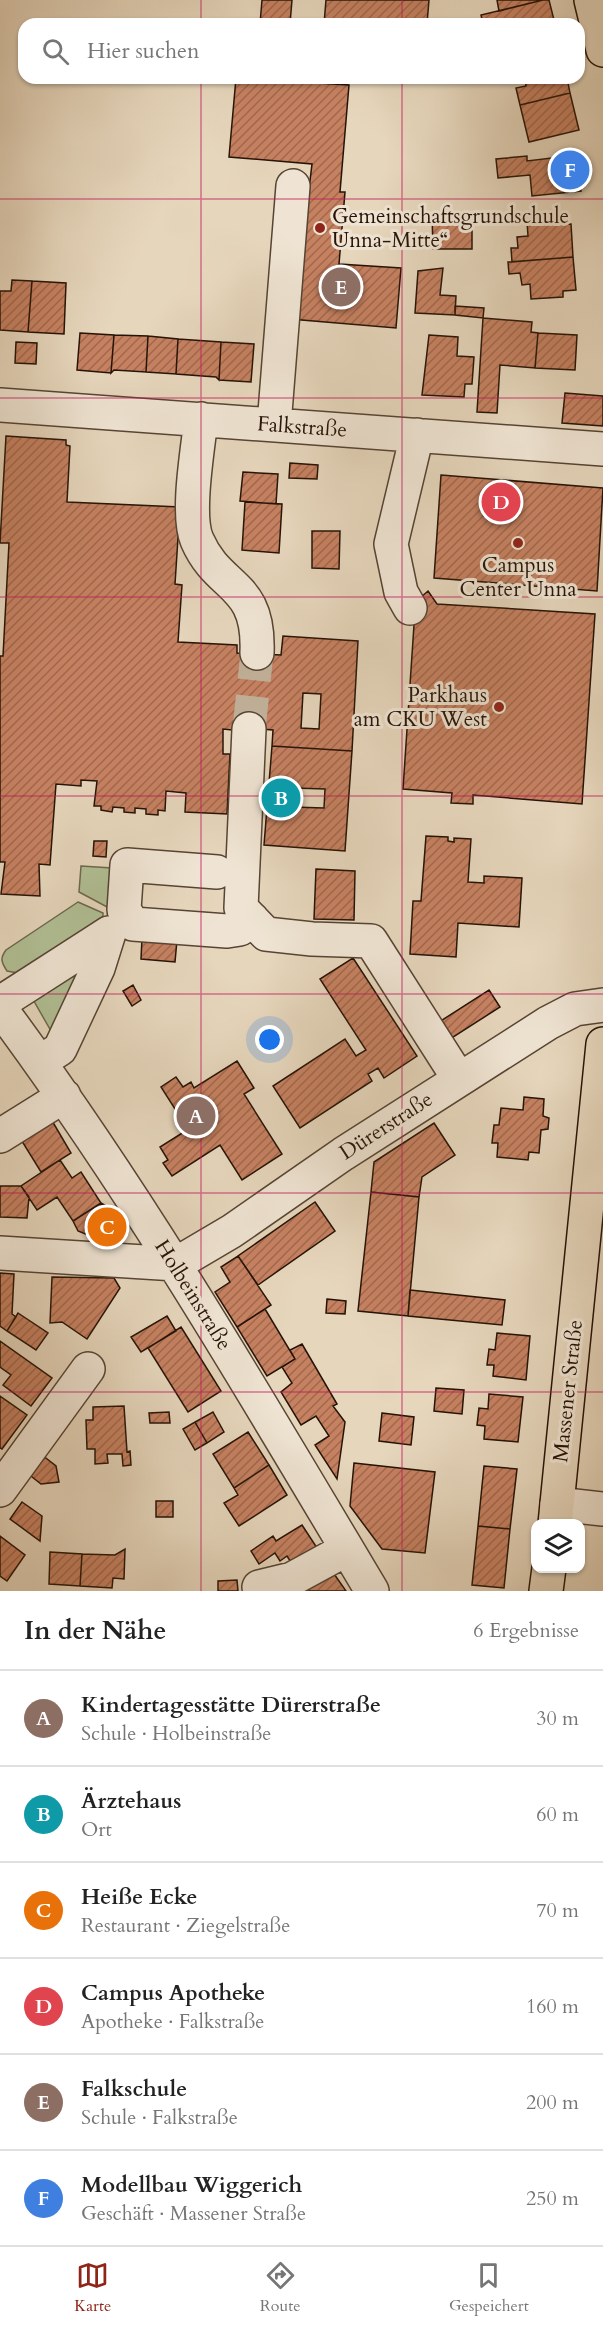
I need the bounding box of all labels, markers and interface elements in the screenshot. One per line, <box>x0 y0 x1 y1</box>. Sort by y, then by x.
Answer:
search box <box>18 18 585 84</box>
icon: search <box>39 35 72 68</box>
text: Hier suchen <box>87 36 200 66</box>
pin: F <box>550 148 590 192</box>
place label: Gemeinschaftsgrundschule Unna-Mitte“ <box>332 202 569 255</box>
marker: Gemeinschaftsgrundschule Unna-Mitte“ <box>313 221 327 235</box>
pin: E <box>322 264 360 310</box>
street label: Falkstraße <box>256 409 348 445</box>
pin: D <box>482 480 520 524</box>
marker: Campus Center Unna <box>511 536 525 550</box>
place label: Campus Center Unna <box>459 551 577 604</box>
place label: Parkhaus am CKU West <box>354 681 487 734</box>
marker: Parkhaus am CKU West <box>492 700 506 714</box>
pin: B <box>262 776 300 820</box>
your location <box>255 1025 284 1054</box>
street label: Dürerstraße <box>334 1085 438 1167</box>
pin: A <box>176 1094 216 1138</box>
pin: C <box>88 1204 126 1250</box>
street label: Holbeinstraße <box>147 1234 239 1356</box>
street label: Massener Straße <box>546 1318 590 1464</box>
map controls <box>531 1519 585 1573</box>
button: layers <box>531 1519 585 1573</box>
text: In der Nähe <box>24 1613 166 1648</box>
text: 6 Ergebnisse <box>473 1617 579 1644</box>
text: Kindertagesstätte Dürerstraße <box>81 1690 381 1720</box>
text: A <box>36 1705 51 1732</box>
text: 30 m <box>536 1705 579 1732</box>
text: Schule · Holbeinstraße <box>81 1720 271 1747</box>
text: Ärztehaus <box>81 1786 181 1816</box>
text: B <box>36 1801 51 1828</box>
text: 60 m <box>536 1801 579 1828</box>
text: Ort <box>81 1816 112 1843</box>
text: Heiße Ecke <box>81 1882 197 1912</box>
text: C <box>36 1897 51 1924</box>
text: 70 m <box>536 1897 579 1924</box>
text: Restaurant · Ziegelstraße <box>81 1912 290 1939</box>
text: Campus Apotheke <box>81 1978 265 2008</box>
text: D <box>35 1993 52 2020</box>
text: 160 m <box>526 1993 579 2020</box>
text: Apotheke · Falkstraße <box>81 2008 264 2035</box>
text: Falkschule <box>81 2074 187 2104</box>
text: E <box>37 2089 50 2116</box>
text: 200 m <box>526 2089 579 2116</box>
text: Schule · Falkstraße <box>81 2104 238 2131</box>
text: Modellbau Wiggerich <box>81 2170 302 2200</box>
text: F <box>38 2185 49 2212</box>
text: 250 m <box>526 2185 579 2212</box>
text: Geschäft · Massener Straße <box>81 2200 306 2227</box>
tab: Karte <box>74 2259 111 2317</box>
tab: Route <box>260 2259 301 2317</box>
tab: Gespeichert <box>449 2259 529 2317</box>

